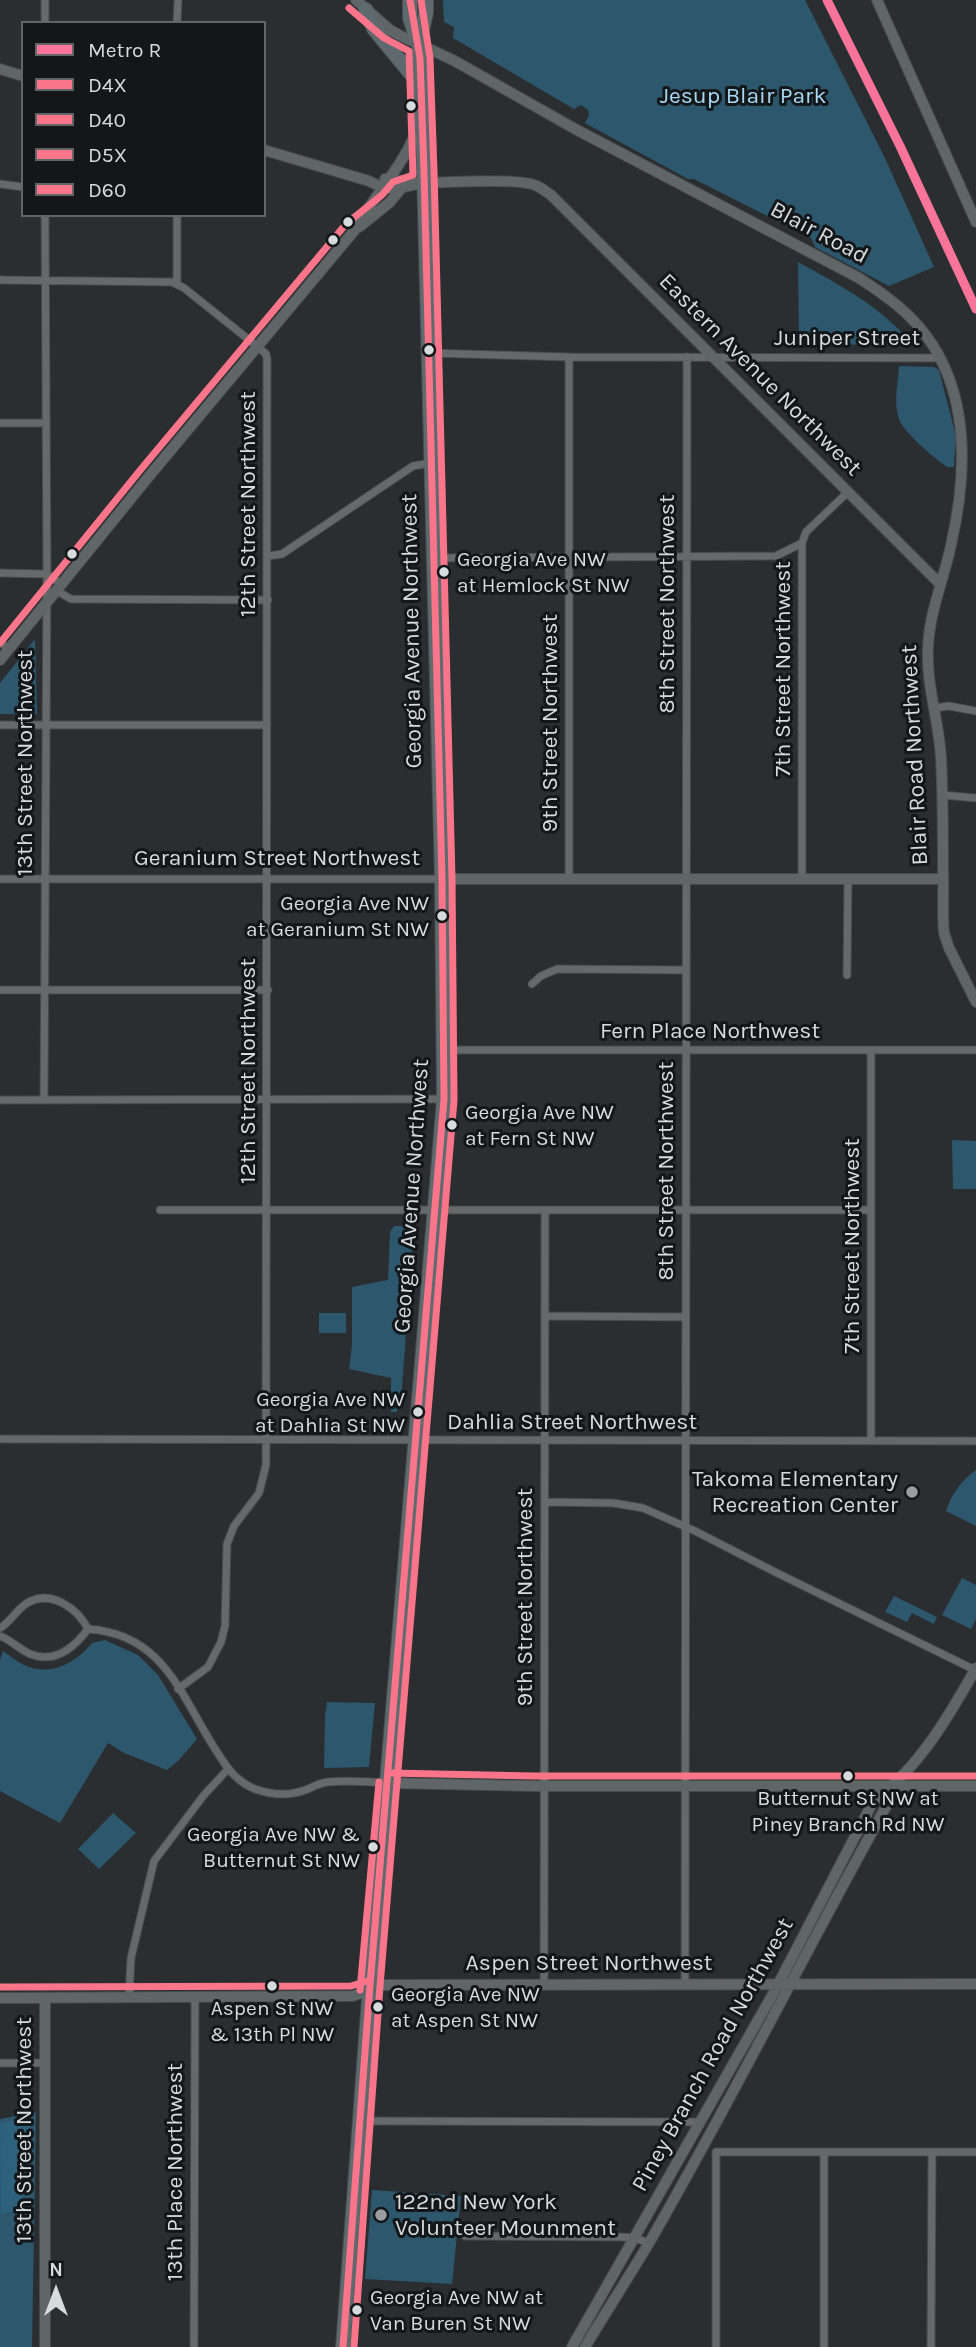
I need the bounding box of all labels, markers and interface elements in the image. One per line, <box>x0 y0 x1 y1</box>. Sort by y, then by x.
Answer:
legend <box>21 21 266 217</box>
text: Metro R <box>88 38 161 62</box>
text: D4X <box>88 73 127 97</box>
park label: Jesup Blair Park <box>660 82 826 110</box>
unlabelled marker <box>404 99 418 113</box>
text: D40 <box>88 108 126 132</box>
text: D5X <box>88 143 127 167</box>
text: D60 <box>88 178 126 202</box>
street label: Blair Road <box>765 196 873 270</box>
unlabelled marker <box>341 215 355 229</box>
unlabelled marker <box>326 233 340 247</box>
street label: Eastern Avenue Northwest <box>653 268 867 482</box>
street label: Juniper Street <box>774 324 920 352</box>
unlabelled marker <box>422 343 436 357</box>
street label: 12th Street Northwest <box>234 391 262 617</box>
street label: Georgia Avenue Northwest <box>396 493 428 769</box>
street label: 8th Street Northwest <box>653 494 681 714</box>
unlabelled marker <box>65 547 79 561</box>
place label: Georgia Ave NW at Hemlock St NW <box>457 547 630 597</box>
street label: 7th Street Northwest <box>769 561 797 777</box>
marker: Georgia Ave NW at Hemlock St NW <box>437 565 451 579</box>
street label: 9th Street Northwest <box>536 614 564 832</box>
street label: Blair Road Northwest <box>895 644 935 866</box>
street label: 13th Street Northwest <box>11 650 39 876</box>
street label: Geranium Street Northwest <box>134 844 420 872</box>
place label: Georgia Ave NW at Geranium St NW <box>246 891 429 941</box>
marker: Georgia Ave NW at Geranium St NW <box>435 909 449 923</box>
street label: 12th Street Northwest <box>234 958 262 1184</box>
street label: Fern Place Northwest <box>600 1017 820 1045</box>
street label: Georgia Avenue Northwest <box>389 1058 435 1334</box>
street label: 8th Street Northwest <box>652 1061 680 1281</box>
place label: Georgia Ave NW at Fern St NW <box>465 1100 614 1150</box>
marker: Georgia Ave NW at Fern St NW <box>445 1118 459 1132</box>
street label: 7th Street Northwest <box>838 1138 866 1354</box>
place label: Georgia Ave NW at Dahlia St NW <box>255 1387 405 1437</box>
marker: Georgia Ave NW at Dahlia St NW <box>411 1405 425 1419</box>
street label: Dahlia Street Northwest <box>447 1408 697 1436</box>
place label: Takoma Elementary Recreation Center <box>692 1465 898 1519</box>
marker: Takoma Elementary Recreation Center <box>904 1484 920 1500</box>
street label: 9th Street Northwest <box>511 1488 539 1706</box>
marker: Butternut St NW at Piney Branch Rd NW <box>841 1769 855 1783</box>
place label: Butternut St NW at Piney Branch Rd NW <box>752 1786 944 1836</box>
place label: Georgia Ave NW & Butternut St NW <box>187 1822 360 1872</box>
marker: Georgia Ave NW & Butternut St NW <box>366 1840 380 1854</box>
street label: Piney Branch Road Northwest <box>626 1913 800 2197</box>
street label: Aspen Street Northwest <box>466 1949 712 1977</box>
marker: Aspen St NW & 13th Pl NW <box>265 1979 279 1993</box>
place label: Georgia Ave NW at Aspen St NW <box>391 1982 540 2032</box>
place label: Aspen St NW & 13th Pl NW <box>210 1996 334 2046</box>
marker: Georgia Ave NW at Aspen St NW <box>371 2000 385 2014</box>
street label: 13th Street Northwest <box>10 2017 38 2243</box>
street label: 13th Place Northwest <box>161 2063 189 2281</box>
place label: 122nd New York Volunteer Mounment <box>395 2188 616 2242</box>
marker: 122nd New York Volunteer Mounment <box>373 2207 389 2223</box>
north arrow <box>21 2256 91 2326</box>
text: N <box>49 2259 63 2281</box>
place label: Georgia Ave NW at Van Buren St NW <box>370 2285 543 2335</box>
marker: Georgia Ave NW at Van Buren St NW <box>350 2303 364 2317</box>

